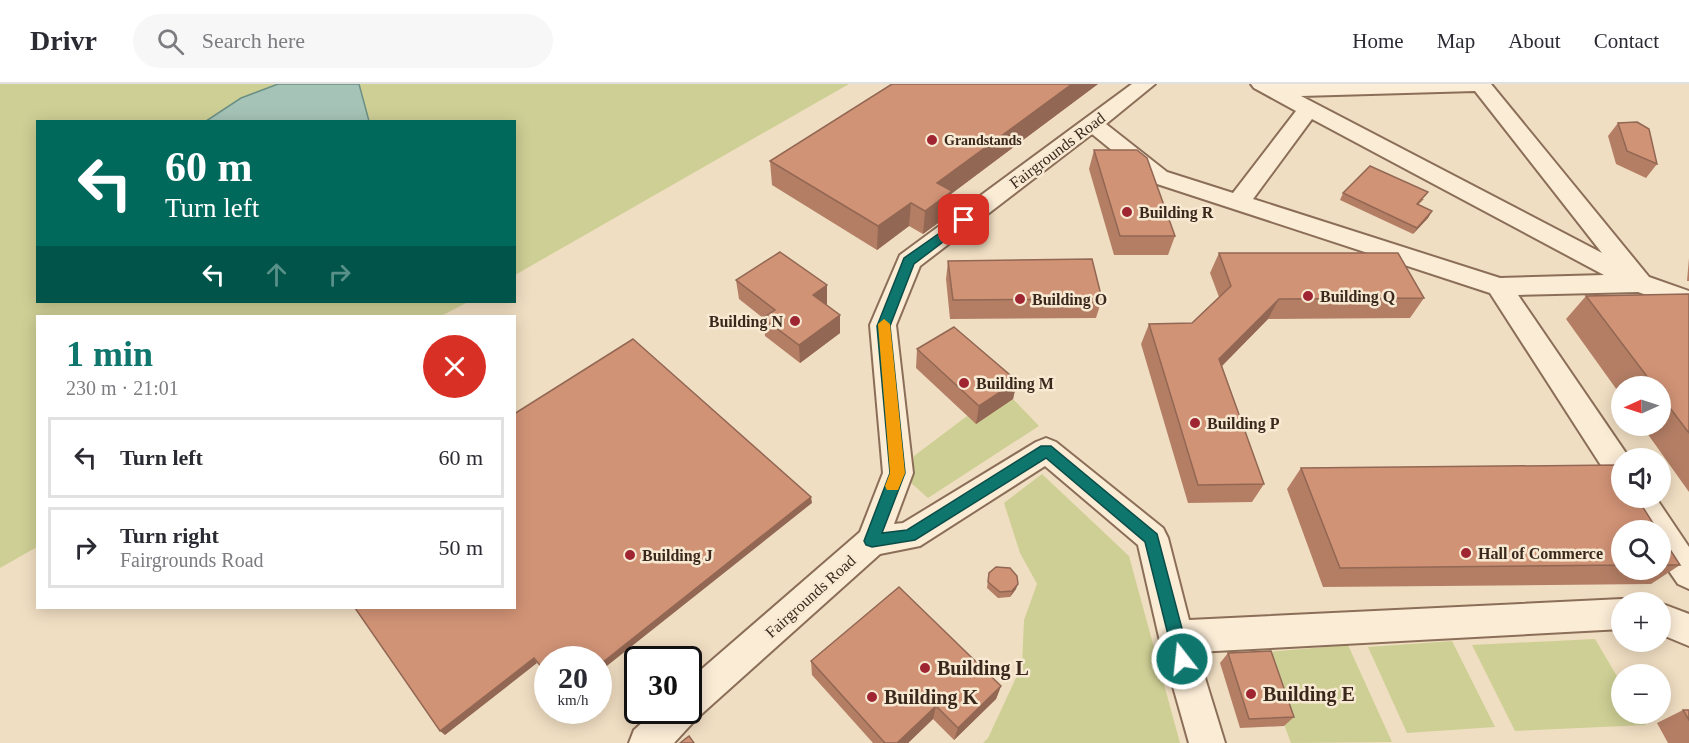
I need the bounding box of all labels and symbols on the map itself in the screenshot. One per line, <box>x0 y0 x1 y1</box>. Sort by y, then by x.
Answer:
street label: Fairgrounds Road <box>1006 109 1109 193</box>
marker: Grandstands <box>925 133 939 147</box>
place label: Grandstands <box>944 133 1022 148</box>
pin <box>938 194 989 245</box>
place label: Building R <box>1139 204 1214 222</box>
marker: Building R <box>1120 205 1134 219</box>
place label: Building Q <box>1320 288 1395 306</box>
marker: Building Q <box>1301 289 1315 303</box>
place label: Building O <box>1032 291 1107 309</box>
marker: Building O <box>1013 292 1027 306</box>
place label: Building N <box>709 313 783 331</box>
marker: Building N <box>788 314 802 328</box>
place label: Building M <box>976 375 1054 393</box>
marker: Building M <box>957 376 971 390</box>
north arrow <box>1611 376 1671 436</box>
place label: Building P <box>1207 415 1280 433</box>
marker: Building P <box>1188 416 1202 430</box>
place label: Hall of Commerce <box>1478 545 1603 562</box>
marker: Hall of Commerce <box>1459 546 1473 560</box>
place label: Building J <box>642 547 713 565</box>
marker: Building J <box>623 548 637 562</box>
street label: Fairgrounds Road <box>762 552 859 642</box>
position arrow <box>1150 627 1214 691</box>
speed limit sign: 30 <box>624 646 702 724</box>
place label: Building L <box>937 657 1029 680</box>
marker: Building L <box>918 661 932 675</box>
place label: Building E <box>1263 683 1355 706</box>
place label: Building K <box>884 686 978 709</box>
marker: Building E <box>1244 687 1258 701</box>
marker: Building K <box>865 690 879 704</box>

